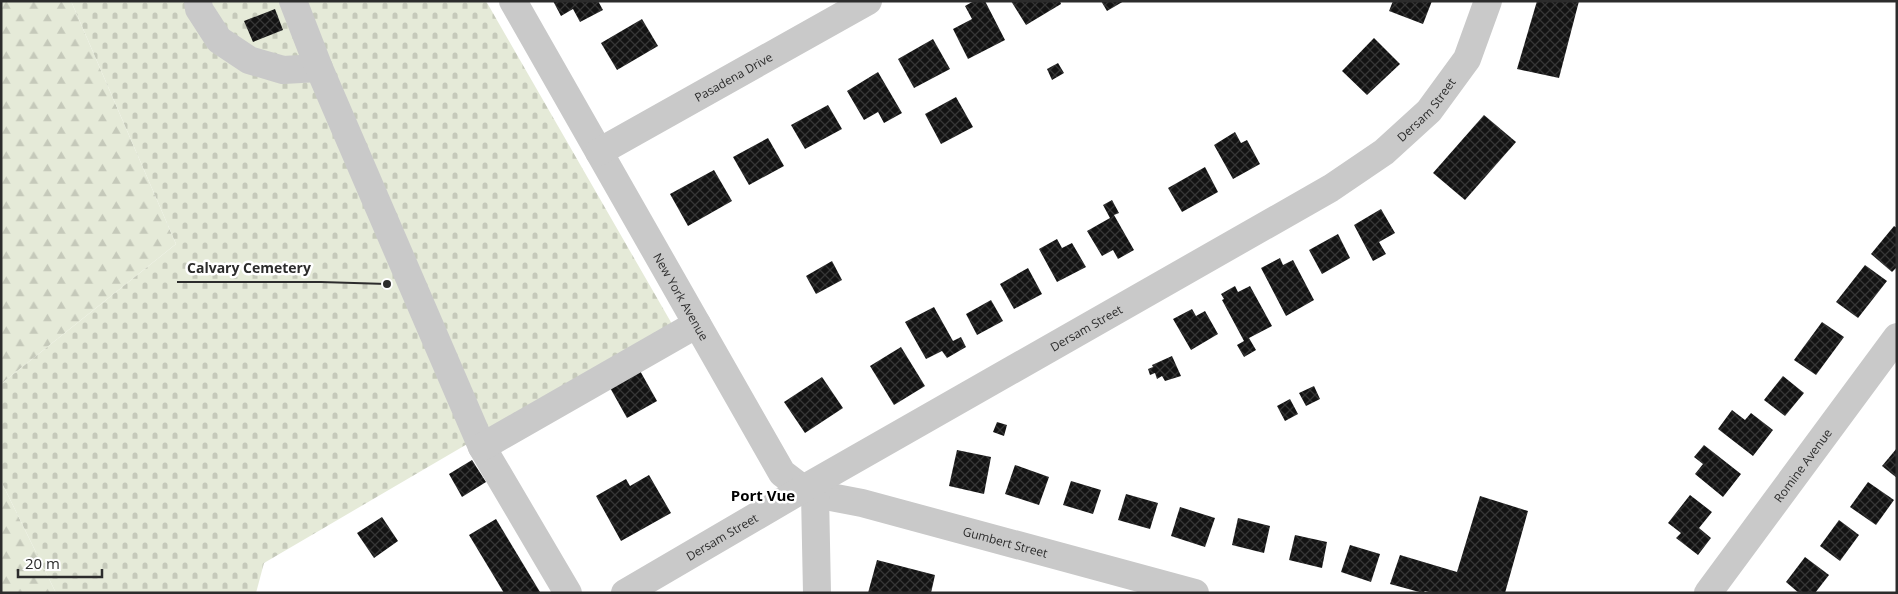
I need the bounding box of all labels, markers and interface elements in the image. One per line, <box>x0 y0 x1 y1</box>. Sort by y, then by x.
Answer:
street label: Pasadena Drive <box>691 48 776 105</box>
street label: Dersam Street <box>1393 74 1459 145</box>
street label: New York Avenue <box>650 249 713 344</box>
callout: Calvary Cemetery <box>177 253 321 282</box>
text: Calvary Cemetery <box>187 258 311 277</box>
street label: Dersam Street <box>1047 300 1125 355</box>
street label: Romine Avenue <box>1770 425 1836 505</box>
district label: Port Vue <box>731 485 795 505</box>
street label: Dersam Street <box>683 509 761 564</box>
street label: Gumbert Street <box>961 522 1050 561</box>
scale bar <box>18 546 101 578</box>
text: 20 m <box>25 553 60 573</box>

